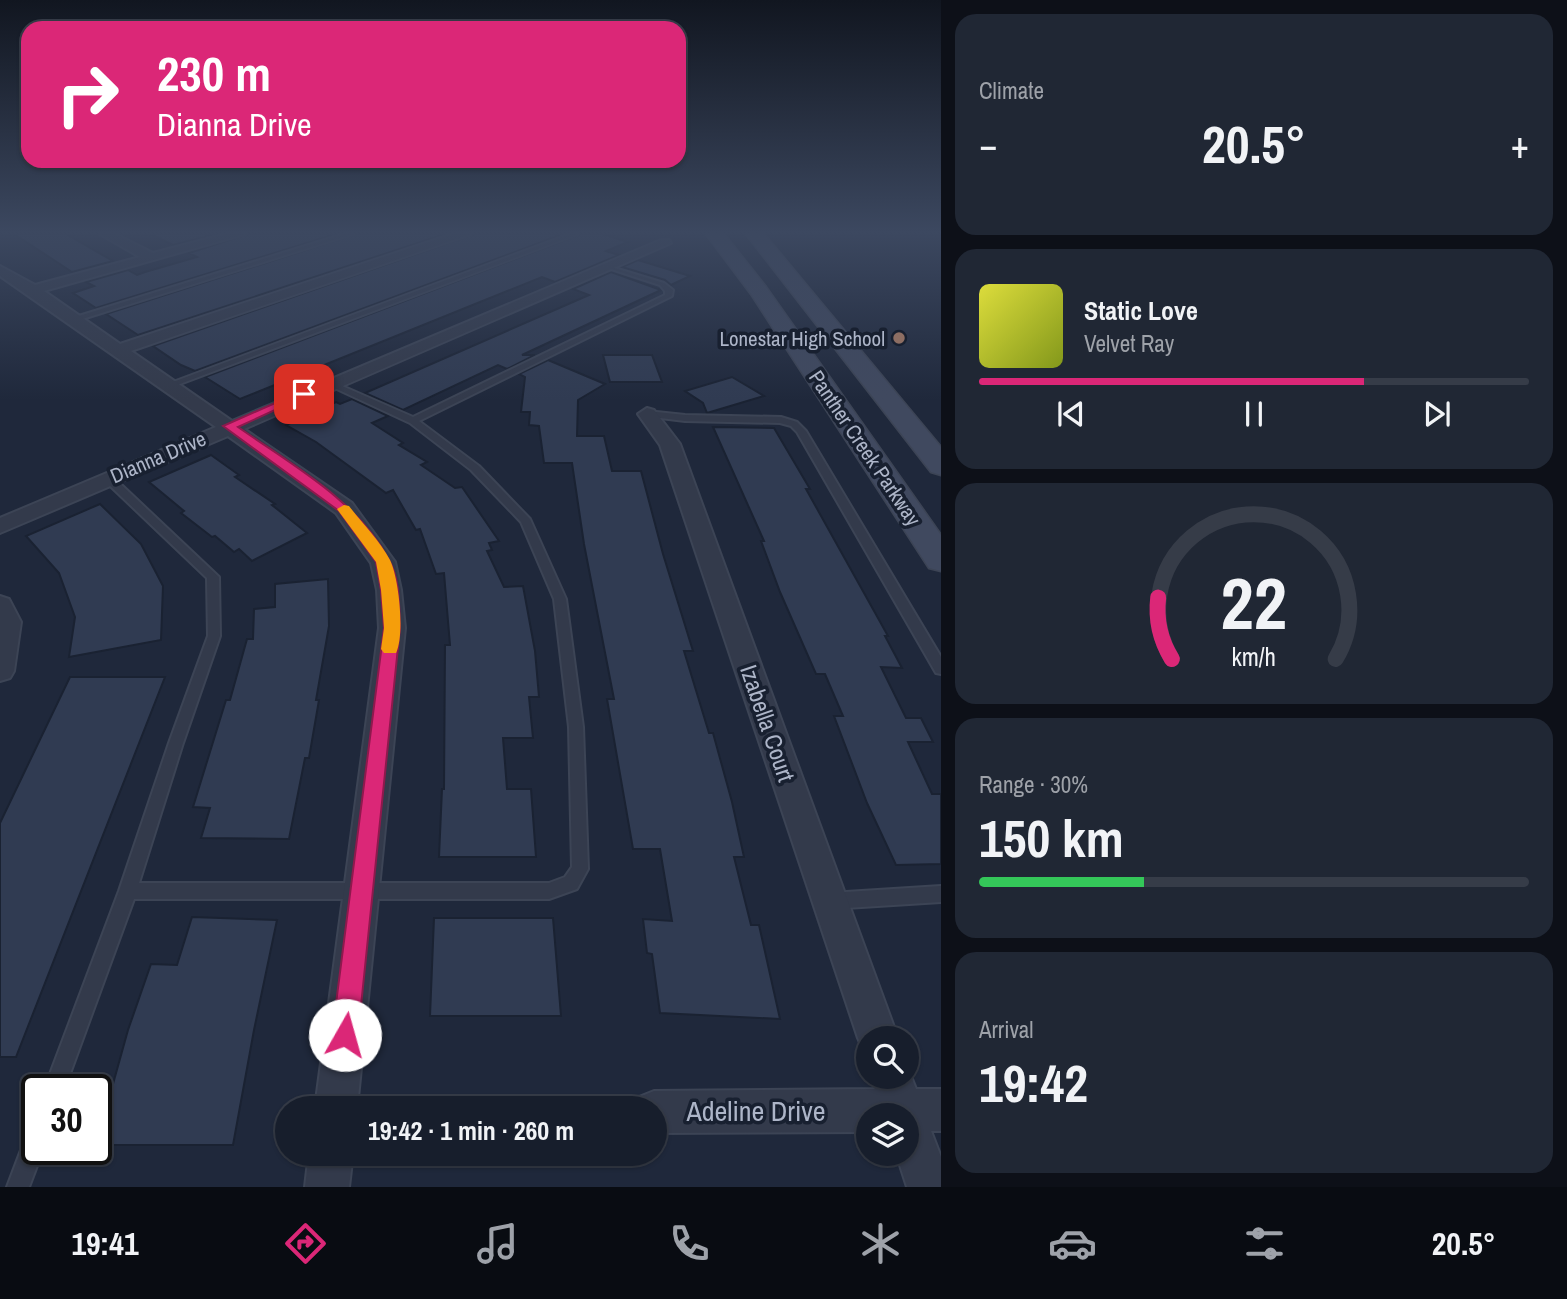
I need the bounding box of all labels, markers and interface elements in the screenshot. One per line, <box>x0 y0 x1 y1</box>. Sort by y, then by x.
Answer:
text: 230 m <box>157 40 271 106</box>
icon: right <box>42 49 133 140</box>
text: Climate <box>979 75 1044 106</box>
text: Dianna Drive <box>157 103 312 146</box>
text: 20.5° <box>1202 109 1306 179</box>
text: − <box>979 119 997 170</box>
text: + <box>1511 119 1529 170</box>
text: Static Love <box>1084 293 1198 328</box>
place label: Lonestar High School <box>719 324 885 353</box>
text: Velvet Ray <box>1084 328 1174 359</box>
marker: Lonestar High School <box>891 330 907 346</box>
pin <box>274 364 334 424</box>
street label: Panther Creek Parkway <box>802 365 928 532</box>
icon: arrive <box>285 375 323 413</box>
icon: previous <box>1052 395 1090 433</box>
icon: pause <box>1235 395 1273 433</box>
icon: next <box>1418 395 1456 433</box>
street label: Dianna Drive <box>106 424 210 490</box>
text: 22 <box>1221 555 1287 653</box>
text: km/h <box>1232 640 1276 674</box>
street label: Izabella Court <box>733 660 803 786</box>
text: Range · 30% <box>979 769 1088 800</box>
text: 150 km <box>979 803 1124 873</box>
position arrow <box>308 998 382 1072</box>
text: Arrival <box>979 1014 1034 1045</box>
map controls <box>856 1026 919 1166</box>
button: search <box>856 1026 919 1089</box>
text: 19:42 <box>979 1048 1088 1118</box>
speed limit sign: 30 <box>21 1074 112 1165</box>
street label: Adeline Drive <box>685 1092 826 1130</box>
button: layers <box>856 1103 919 1166</box>
text: 19:42 · 1 min · 260 m <box>368 1113 574 1148</box>
icon: directions <box>281 1219 330 1268</box>
icon: music <box>473 1219 522 1268</box>
icon: phone <box>665 1219 714 1268</box>
icon: climate <box>856 1219 905 1268</box>
icon: car <box>1048 1219 1097 1268</box>
icon: filters <box>1240 1219 1289 1268</box>
text: 19:41 <box>71 1222 138 1265</box>
text: 20.5° <box>1432 1222 1496 1265</box>

